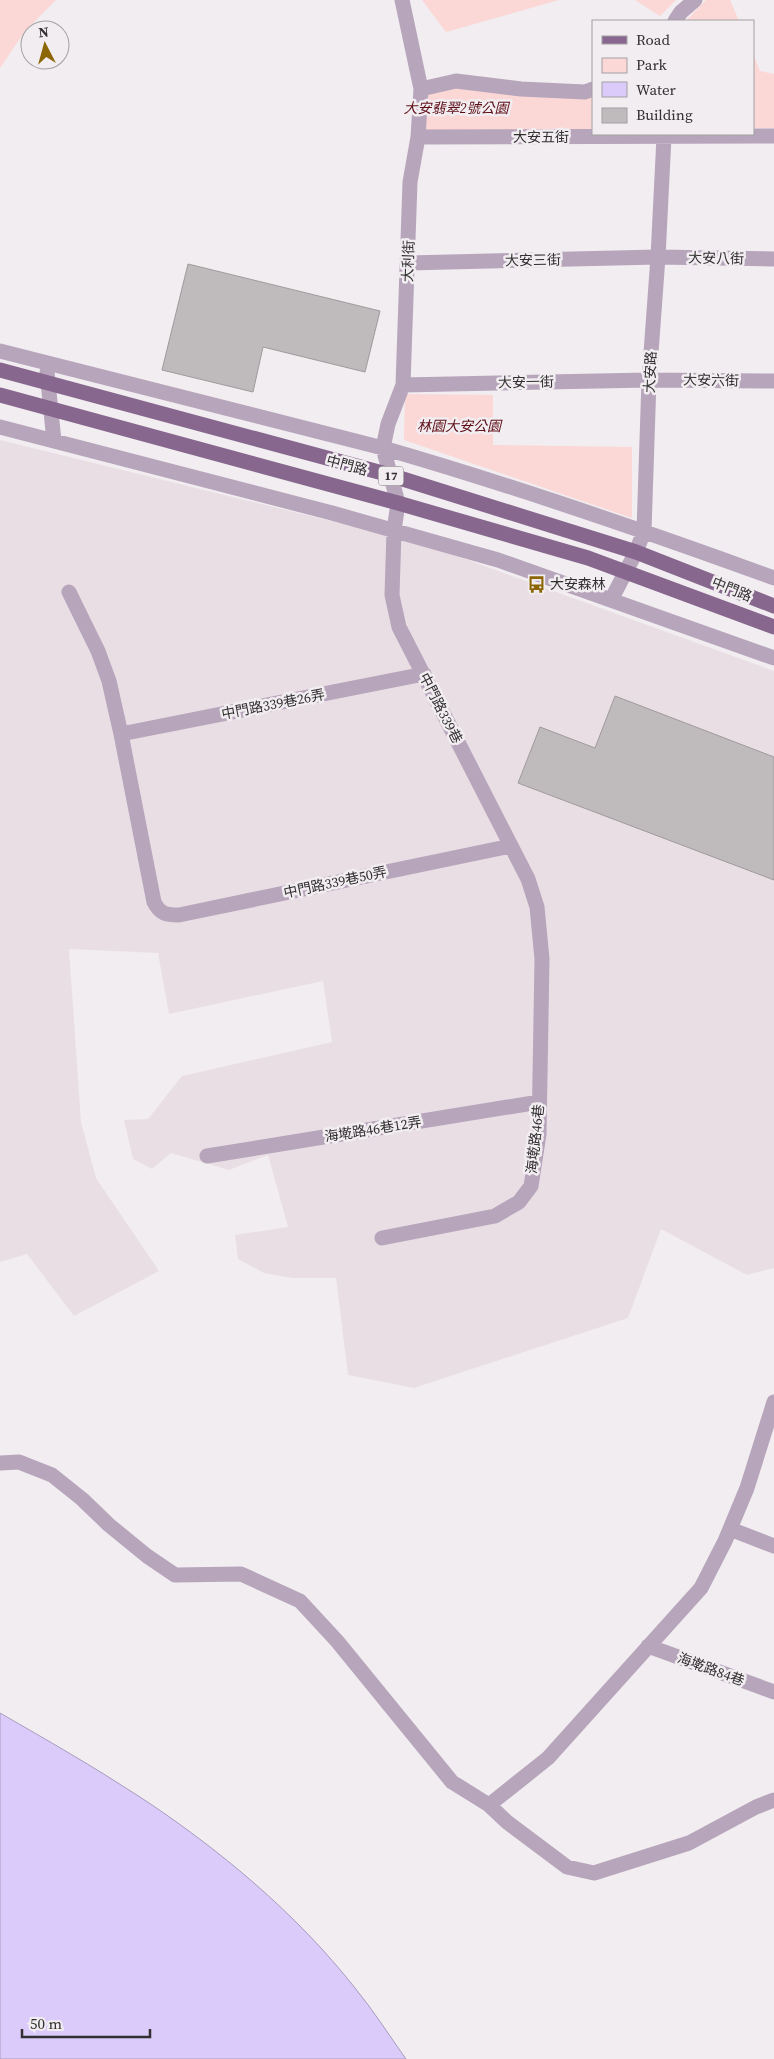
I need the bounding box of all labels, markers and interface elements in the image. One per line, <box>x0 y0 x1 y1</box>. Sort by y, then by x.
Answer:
north arrow <box>20 20 70 70</box>
legend <box>592 20 754 135</box>
text: N <box>38 22 50 43</box>
text: Road <box>636 29 670 50</box>
text: Park <box>636 54 668 75</box>
text: Water <box>636 79 677 100</box>
park label: 大安翡翠2號公園 <box>403 98 511 118</box>
text: Building <box>636 104 693 125</box>
street label: 大安五街 <box>513 127 569 147</box>
street label: 大利街 <box>397 240 419 282</box>
street label: 大安八街 <box>688 248 744 268</box>
street label: 大安三街 <box>505 250 561 270</box>
street label: 大安路 <box>639 351 661 393</box>
street label: 大安六街 <box>683 370 739 390</box>
street label: 大安一街 <box>498 372 554 392</box>
park label: 林園大安公園 <box>417 416 503 436</box>
street label: 中門路 <box>324 450 370 480</box>
road number: 17 <box>378 466 404 486</box>
street label: 中門路 <box>709 572 755 606</box>
bus stop icon: 大安森林 <box>526 574 546 594</box>
place label: 大安森林 <box>550 574 606 594</box>
street label: 中門路339巷 <box>415 669 467 747</box>
street label: 中門路339巷26弄 <box>220 684 326 724</box>
street label: 中門路339巷50弄 <box>282 861 388 903</box>
street label: 海墘路46巷 <box>521 1103 549 1175</box>
street label: 海墘路46巷12弄 <box>323 1111 423 1147</box>
street label: 海墘路84巷 <box>675 1648 747 1690</box>
scale bar <box>22 2006 150 2038</box>
text: 50 m <box>30 2013 62 2034</box>

